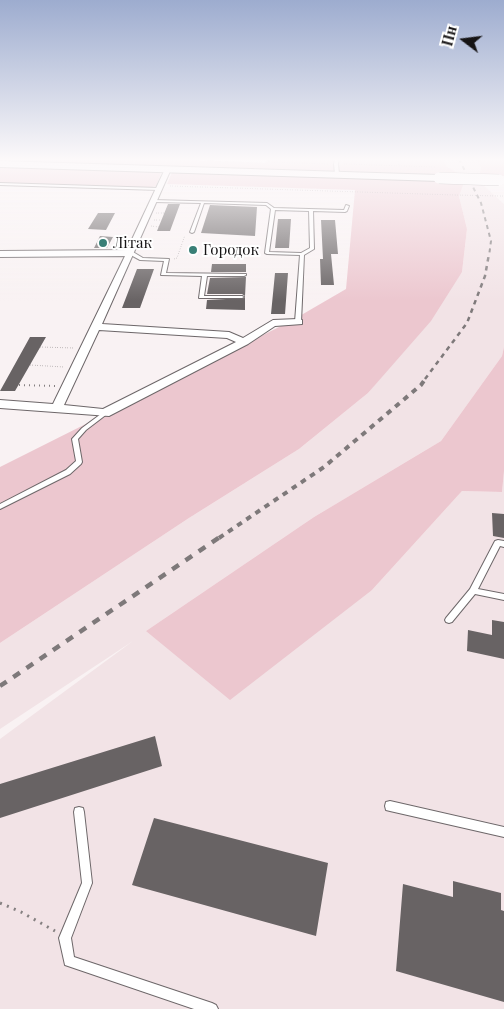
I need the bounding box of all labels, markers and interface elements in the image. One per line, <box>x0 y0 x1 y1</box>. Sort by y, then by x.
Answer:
north arrow <box>439 15 489 65</box>
text: Пн <box>437 24 461 48</box>
place label: Літак <box>113 234 152 252</box>
marker: Літак <box>97 237 109 249</box>
place label: Городок <box>203 241 259 259</box>
marker: Городок <box>187 244 199 256</box>

